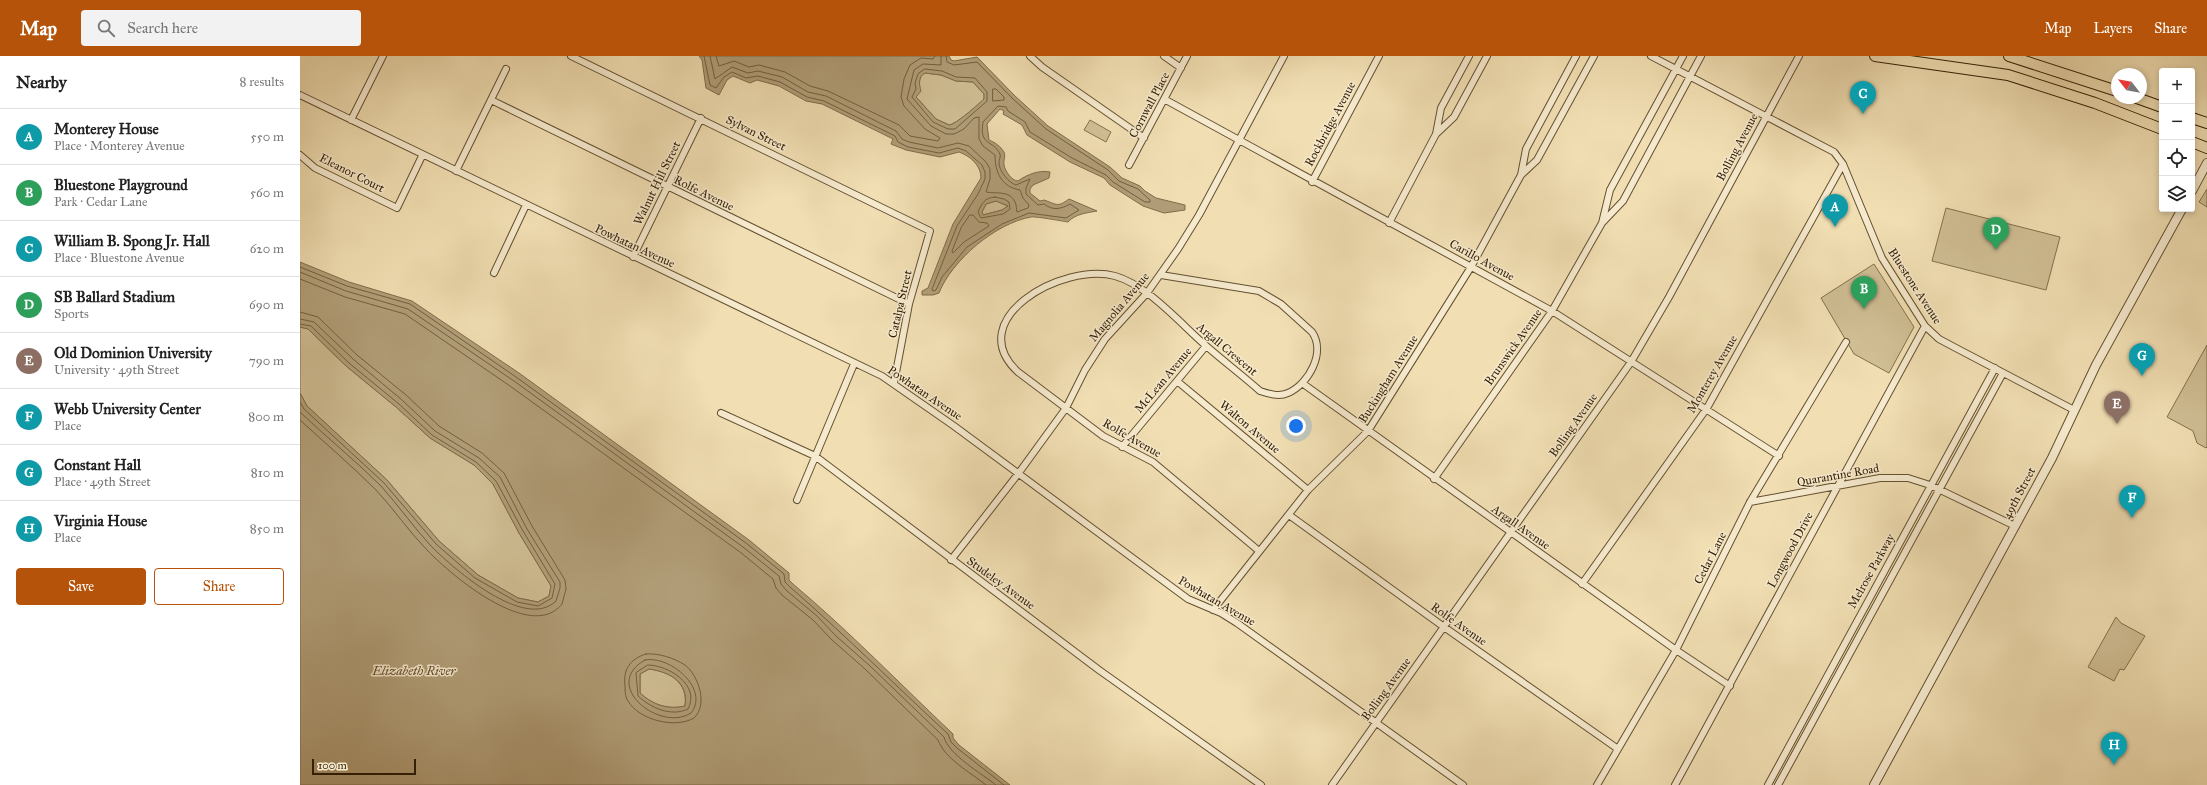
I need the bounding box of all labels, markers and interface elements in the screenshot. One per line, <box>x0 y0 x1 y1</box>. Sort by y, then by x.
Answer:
search box <box>81 10 361 46</box>
text: Map <box>20 17 57 40</box>
icon: search <box>95 17 117 39</box>
text: Search here <box>127 19 198 37</box>
text: Map <box>2044 20 2072 37</box>
text: Layers <box>2094 20 2132 37</box>
text: Share <box>2154 20 2187 37</box>
north arrow <box>2111 68 2147 104</box>
map controls <box>2159 68 2195 212</box>
button: + <box>2159 68 2195 104</box>
street label: Cornwall Place <box>1126 70 1172 140</box>
text: Nearby <box>16 72 67 93</box>
text: 8 results <box>240 74 284 90</box>
street label: Rockbridge Avenue <box>1302 79 1359 169</box>
pin: C <box>1850 81 1876 114</box>
button: − <box>2159 104 2195 140</box>
street label: Bolling Avenue <box>1713 111 1762 184</box>
street label: Sylvan Street <box>724 112 789 154</box>
text: Monterey House <box>54 120 159 138</box>
text: A <box>25 129 33 145</box>
text: 550 m <box>251 129 284 145</box>
text: Place · Monterey Avenue <box>54 138 185 154</box>
street label: Walnut Hill Street <box>631 138 684 227</box>
button: locate <box>2159 140 2195 176</box>
street label: Eleanor Court <box>317 151 387 196</box>
street label: Rolfe Avenue <box>672 172 736 214</box>
text: Bluestone Playground <box>54 176 188 194</box>
button: layers <box>2159 176 2195 212</box>
text: B <box>25 185 33 201</box>
text: 560 m <box>250 185 284 201</box>
text: Park · Cedar Lane <box>54 194 147 210</box>
pin: A <box>1822 194 1848 227</box>
pin: D <box>1983 217 2009 250</box>
street label: Powhatan Avenue <box>593 221 677 271</box>
text: William B. Spong Jr. Hall <box>54 232 210 250</box>
street label: Carillo Avenue <box>1447 236 1517 284</box>
text: C <box>25 241 33 257</box>
text: 620 m <box>250 241 284 257</box>
street label: Bluestone Avenue <box>1885 246 1945 326</box>
text: Place · Bluestone Avenue <box>54 250 184 266</box>
street label: Catalpa Street <box>885 268 915 339</box>
street label: Magnolia Avenue <box>1086 270 1153 345</box>
pin: B <box>1851 276 1877 309</box>
text: SB Ballard Stadium <box>54 288 175 306</box>
text: D <box>24 297 34 313</box>
text: 690 m <box>249 297 284 313</box>
text: Sports <box>54 306 89 322</box>
street label: Brunswick Avenue <box>1481 306 1545 388</box>
street label: Argall Crescent <box>1192 319 1261 380</box>
street label: Buckingham Avenue <box>1355 333 1421 426</box>
street label: Monterey Avenue <box>1684 333 1740 415</box>
pin: G <box>2129 343 2155 376</box>
text: Old Dominion University <box>54 344 212 362</box>
street label: McLean Avenue <box>1132 344 1194 416</box>
text: E <box>24 353 34 369</box>
text: 790 m <box>249 353 284 369</box>
text: University · 49th Street <box>54 362 179 378</box>
street label: Powhatan Avenue <box>885 363 965 423</box>
street label: Bolling Avenue <box>1546 390 1601 460</box>
pin: E <box>2104 391 2130 424</box>
street label: Walton Avenue <box>1217 398 1283 456</box>
text: Webb University Center <box>54 400 201 418</box>
text: F <box>25 409 33 425</box>
text: 800 m <box>248 409 284 425</box>
street label: Rolfe Avenue <box>1100 416 1164 460</box>
your location <box>1286 416 1306 436</box>
text: Place <box>54 418 81 434</box>
text: Constant Hall <box>54 456 141 474</box>
street label: Quarantine Road <box>1796 461 1880 489</box>
street label: 49th Street <box>2000 464 2039 521</box>
text: G <box>24 465 34 481</box>
text: 810 m <box>251 465 284 481</box>
text: Place · 49th Street <box>54 474 151 490</box>
pin: F <box>2119 485 2145 518</box>
street label: Argall Avenue <box>1488 501 1553 553</box>
street label: Longwood Drive <box>1764 510 1817 591</box>
text: Virginia House <box>54 512 147 530</box>
text: H <box>23 521 35 537</box>
text: 850 m <box>250 521 284 537</box>
text: Place <box>54 530 81 546</box>
street label: Cedar Lane <box>1691 530 1729 586</box>
street label: Melrose Parkway <box>1845 531 1897 611</box>
street label: Studeley Avenue <box>964 554 1038 612</box>
button: Save <box>16 568 146 605</box>
button: Share <box>154 568 284 605</box>
street label: Powhatan Avenue <box>1176 573 1258 629</box>
street label: Rolfe Avenue <box>1428 600 1490 648</box>
street label: Bolling Avenue <box>1358 655 1414 724</box>
water label: Elizabeth River <box>371 663 456 679</box>
pin: H <box>2101 732 2127 765</box>
scale bar <box>312 757 416 776</box>
text: 100 m <box>318 759 347 772</box>

